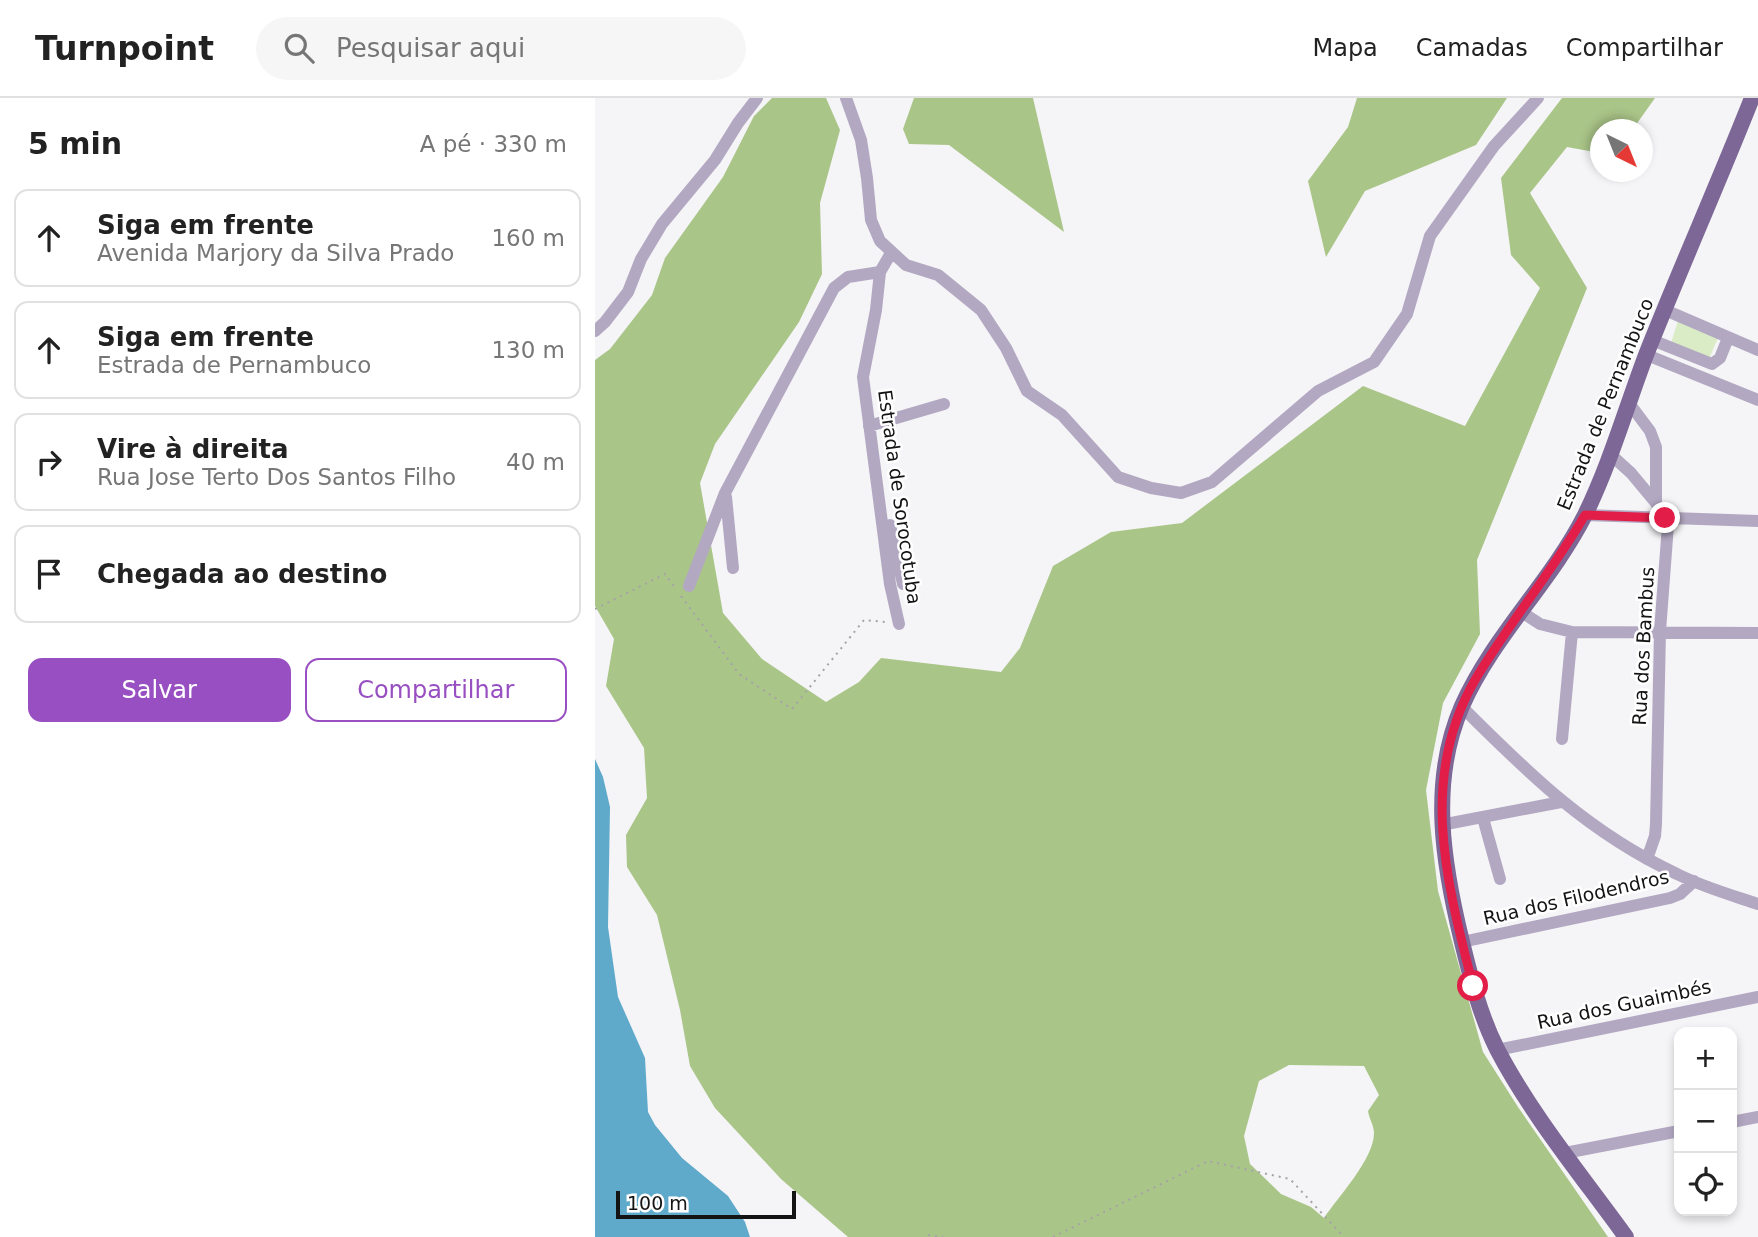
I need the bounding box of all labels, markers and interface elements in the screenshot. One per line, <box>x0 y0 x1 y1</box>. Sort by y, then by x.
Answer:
search box <box>256 17 746 80</box>
text: Turnpoint <box>35 29 214 68</box>
icon: search <box>280 29 318 67</box>
text: Pesquisar aqui <box>336 33 525 63</box>
text: Mapa <box>1312 34 1378 62</box>
text: Camadas <box>1416 34 1528 62</box>
text: Compartilhar <box>1566 34 1723 62</box>
north arrow <box>1590 119 1653 182</box>
text: 5 min <box>28 126 122 161</box>
text: A pé · 330 m <box>420 131 567 157</box>
text: Siga em frente <box>97 210 314 240</box>
icon: ahead <box>30 219 68 257</box>
text: 160 m <box>491 225 565 251</box>
text: Avenida Marjory da Silva Prado <box>97 240 454 266</box>
street label: Estrada de Pernambuco <box>1552 295 1658 513</box>
text: Siga em frente <box>97 322 314 352</box>
icon: ahead <box>30 331 68 369</box>
text: 130 m <box>491 337 565 363</box>
text: Estrada de Pernambuco <box>97 352 371 378</box>
street label: Estrada de Sorocotuba <box>874 388 926 606</box>
text: Vire à direita <box>97 434 289 464</box>
icon: right <box>30 443 68 481</box>
text: 40 m <box>506 449 565 475</box>
text: Rua Jose Terto Dos Santos Filho <box>97 464 456 490</box>
route end <box>1649 502 1680 533</box>
icon: arrive <box>30 555 68 593</box>
text: Chegada ao destino <box>97 559 387 589</box>
street label: Rua dos Bambus <box>1628 566 1658 726</box>
button: Salvar <box>28 658 291 722</box>
button: Compartilhar <box>305 658 567 722</box>
street label: Rua dos Filodendros <box>1481 865 1671 929</box>
route start <box>1457 970 1488 1001</box>
street label: Rua dos Guaimbés <box>1535 975 1713 1033</box>
map controls <box>1674 1027 1737 1216</box>
button: + <box>1674 1027 1737 1090</box>
button: − <box>1674 1090 1737 1153</box>
button: locate <box>1674 1153 1737 1216</box>
scale bar <box>616 1188 796 1220</box>
text: 100 m <box>627 1192 688 1214</box>

